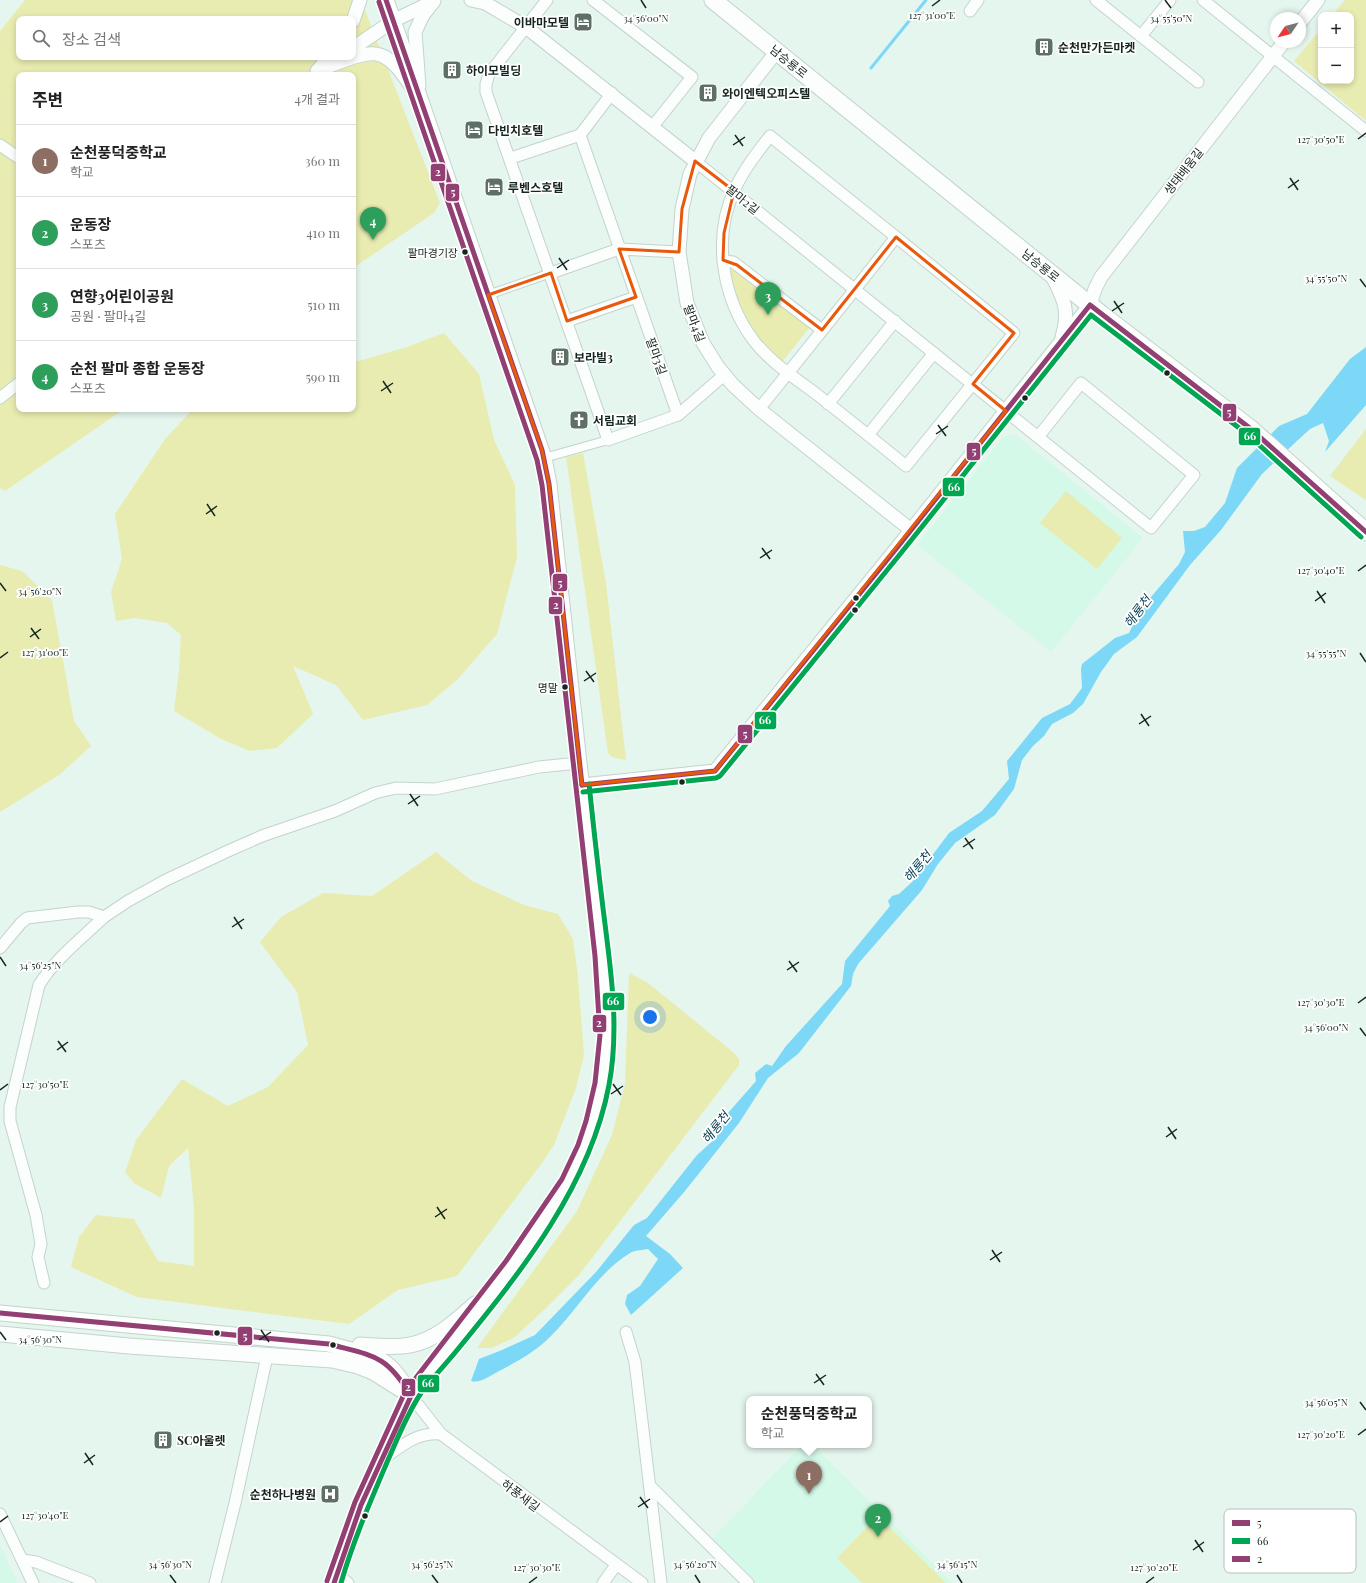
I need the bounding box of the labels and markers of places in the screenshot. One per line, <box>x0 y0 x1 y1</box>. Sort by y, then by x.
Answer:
hotel icon: 이바마모텔 <box>572 11 594 33</box>
place label: 이바마모텔 <box>514 14 569 30</box>
building icon: 순천만가든마켓 <box>1033 36 1055 58</box>
place label: 순천만가든마켓 <box>1058 39 1135 55</box>
building icon: 하이모빌딩 <box>441 59 463 81</box>
place label: 하이모빌딩 <box>466 62 521 78</box>
building icon: 와이엔텍오피스텔 <box>697 82 719 104</box>
place label: 와이엔텍오피스텔 <box>722 85 810 101</box>
hotel icon: 다빈치호텔 <box>463 119 485 141</box>
place label: 다빈치호텔 <box>488 122 543 138</box>
hotel icon: 루벤스호텔 <box>483 176 505 198</box>
place label: 루벤스호텔 <box>508 179 563 195</box>
pin: 4 <box>360 207 386 240</box>
place label: 팔마경기장 <box>407 245 458 260</box>
marker: 팔마경기장 <box>460 247 470 257</box>
pin: 3 <box>755 282 781 315</box>
building icon: 보라빌3 <box>549 346 571 368</box>
place label: 보라빌3 <box>574 349 613 365</box>
unlabelled marker <box>1162 368 1172 378</box>
unlabelled marker <box>1020 393 1030 403</box>
church icon: 서림교회 <box>568 409 590 431</box>
place label: 서림교회 <box>593 412 637 428</box>
unlabelled marker <box>851 593 861 603</box>
unlabelled marker <box>850 605 860 615</box>
place label: 명말 <box>538 680 558 695</box>
marker: 명말 <box>560 682 570 692</box>
unlabelled marker <box>677 777 687 787</box>
unlabelled marker <box>212 1328 222 1338</box>
unlabelled marker <box>328 1340 338 1350</box>
building icon: SC아울렛 <box>152 1429 174 1451</box>
place label: SC아울렛 <box>177 1432 226 1448</box>
pin: 1 <box>796 1461 822 1494</box>
hospital icon: 순천하나병원 <box>319 1483 341 1505</box>
place label: 순천하나병원 <box>250 1486 316 1502</box>
pin: 2 <box>865 1504 891 1537</box>
unlabelled marker <box>360 1511 370 1521</box>

